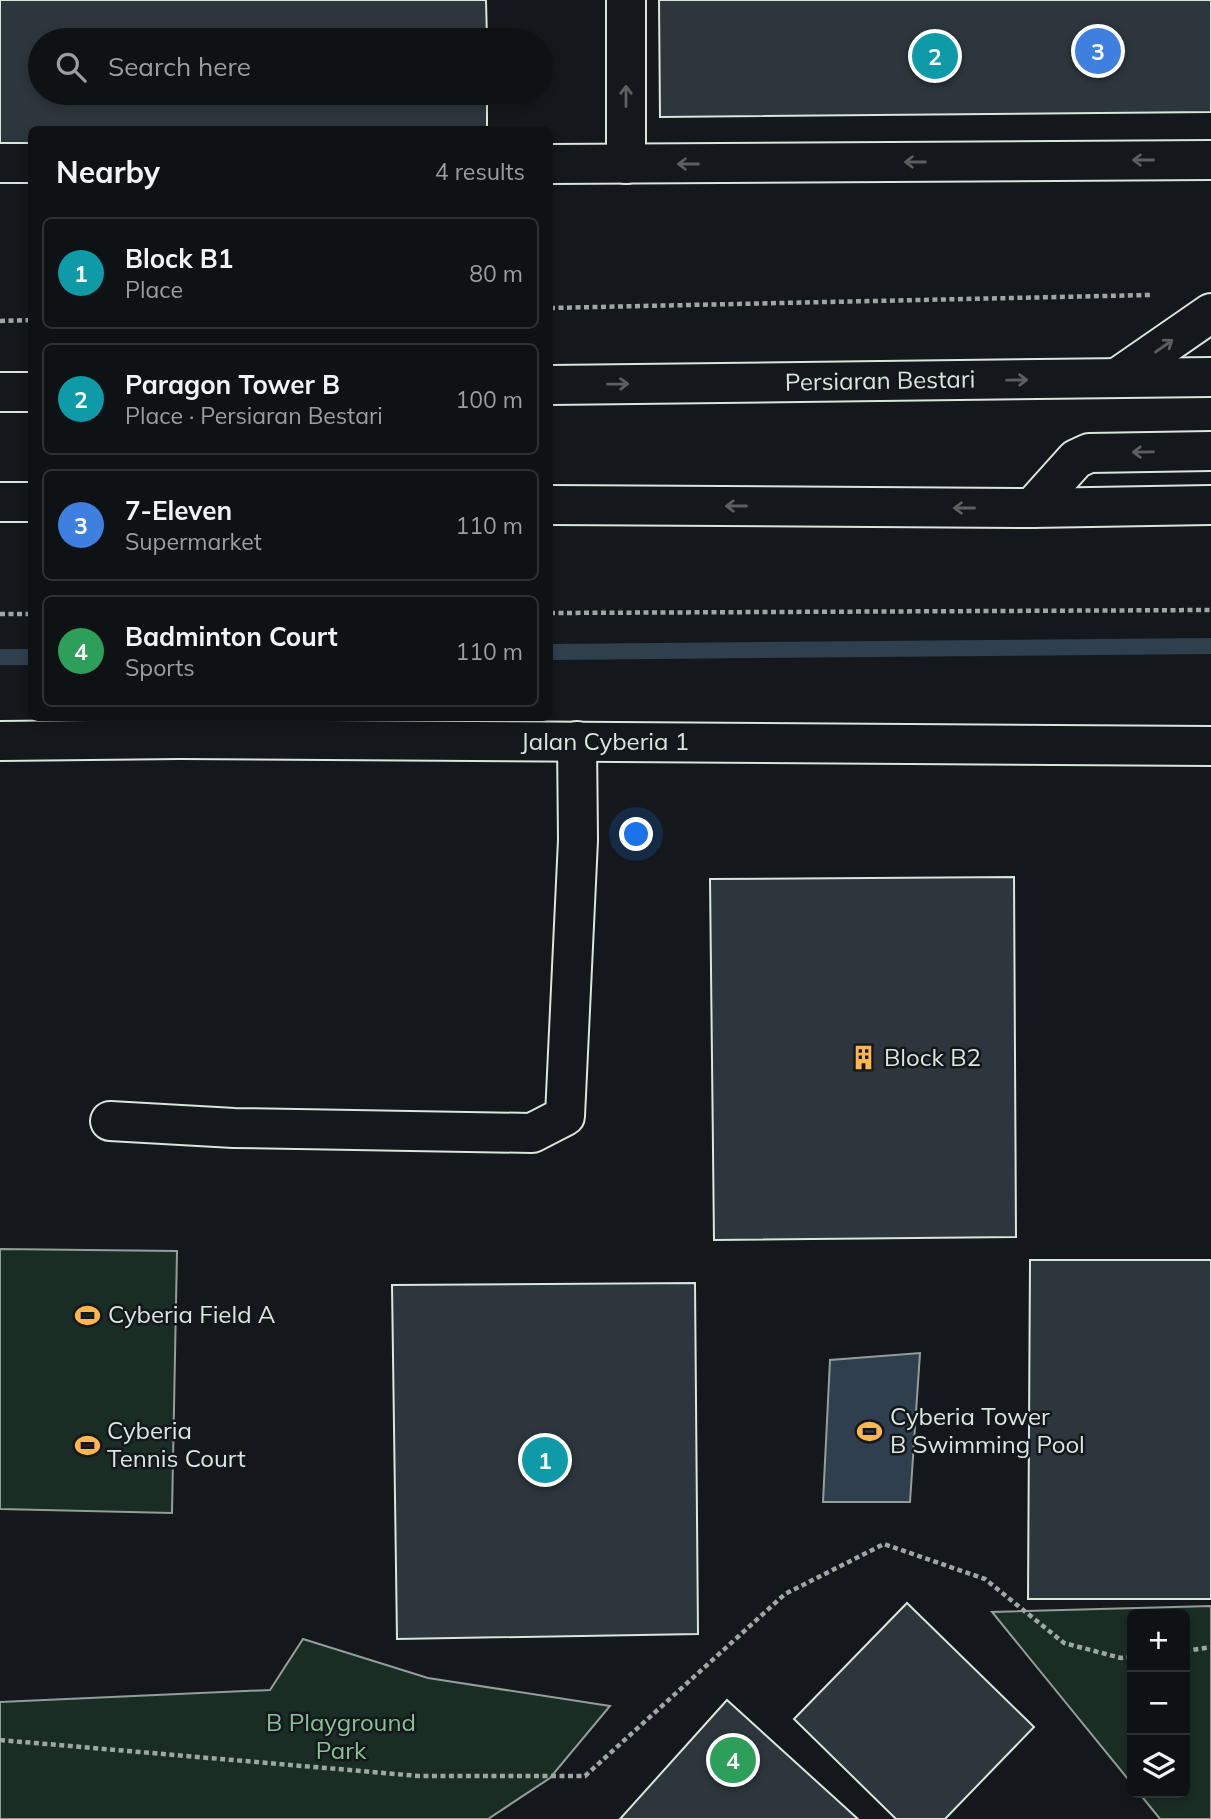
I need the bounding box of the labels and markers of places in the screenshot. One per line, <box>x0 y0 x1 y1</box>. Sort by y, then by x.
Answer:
pin: 3 <box>1075 25 1121 77</box>
pin: 2 <box>912 30 958 82</box>
place label: Block B2 <box>884 1042 981 1072</box>
building icon: Block B2 <box>850 1044 878 1072</box>
place label: Cyberia Field A <box>108 1299 276 1329</box>
sports icon: Cyberia Field A <box>74 1301 102 1329</box>
place label: Cyberia Tower B Swimming Pool <box>890 1401 1085 1459</box>
place label: Cyberia Tennis Court <box>107 1415 246 1473</box>
sports icon: Cyberia Tower B Swimming Pool <box>856 1417 884 1445</box>
sports icon: Cyberia Tennis Court <box>73 1431 101 1459</box>
pin: 1 <box>522 1434 568 1486</box>
pin: 4 <box>710 1734 756 1786</box>

